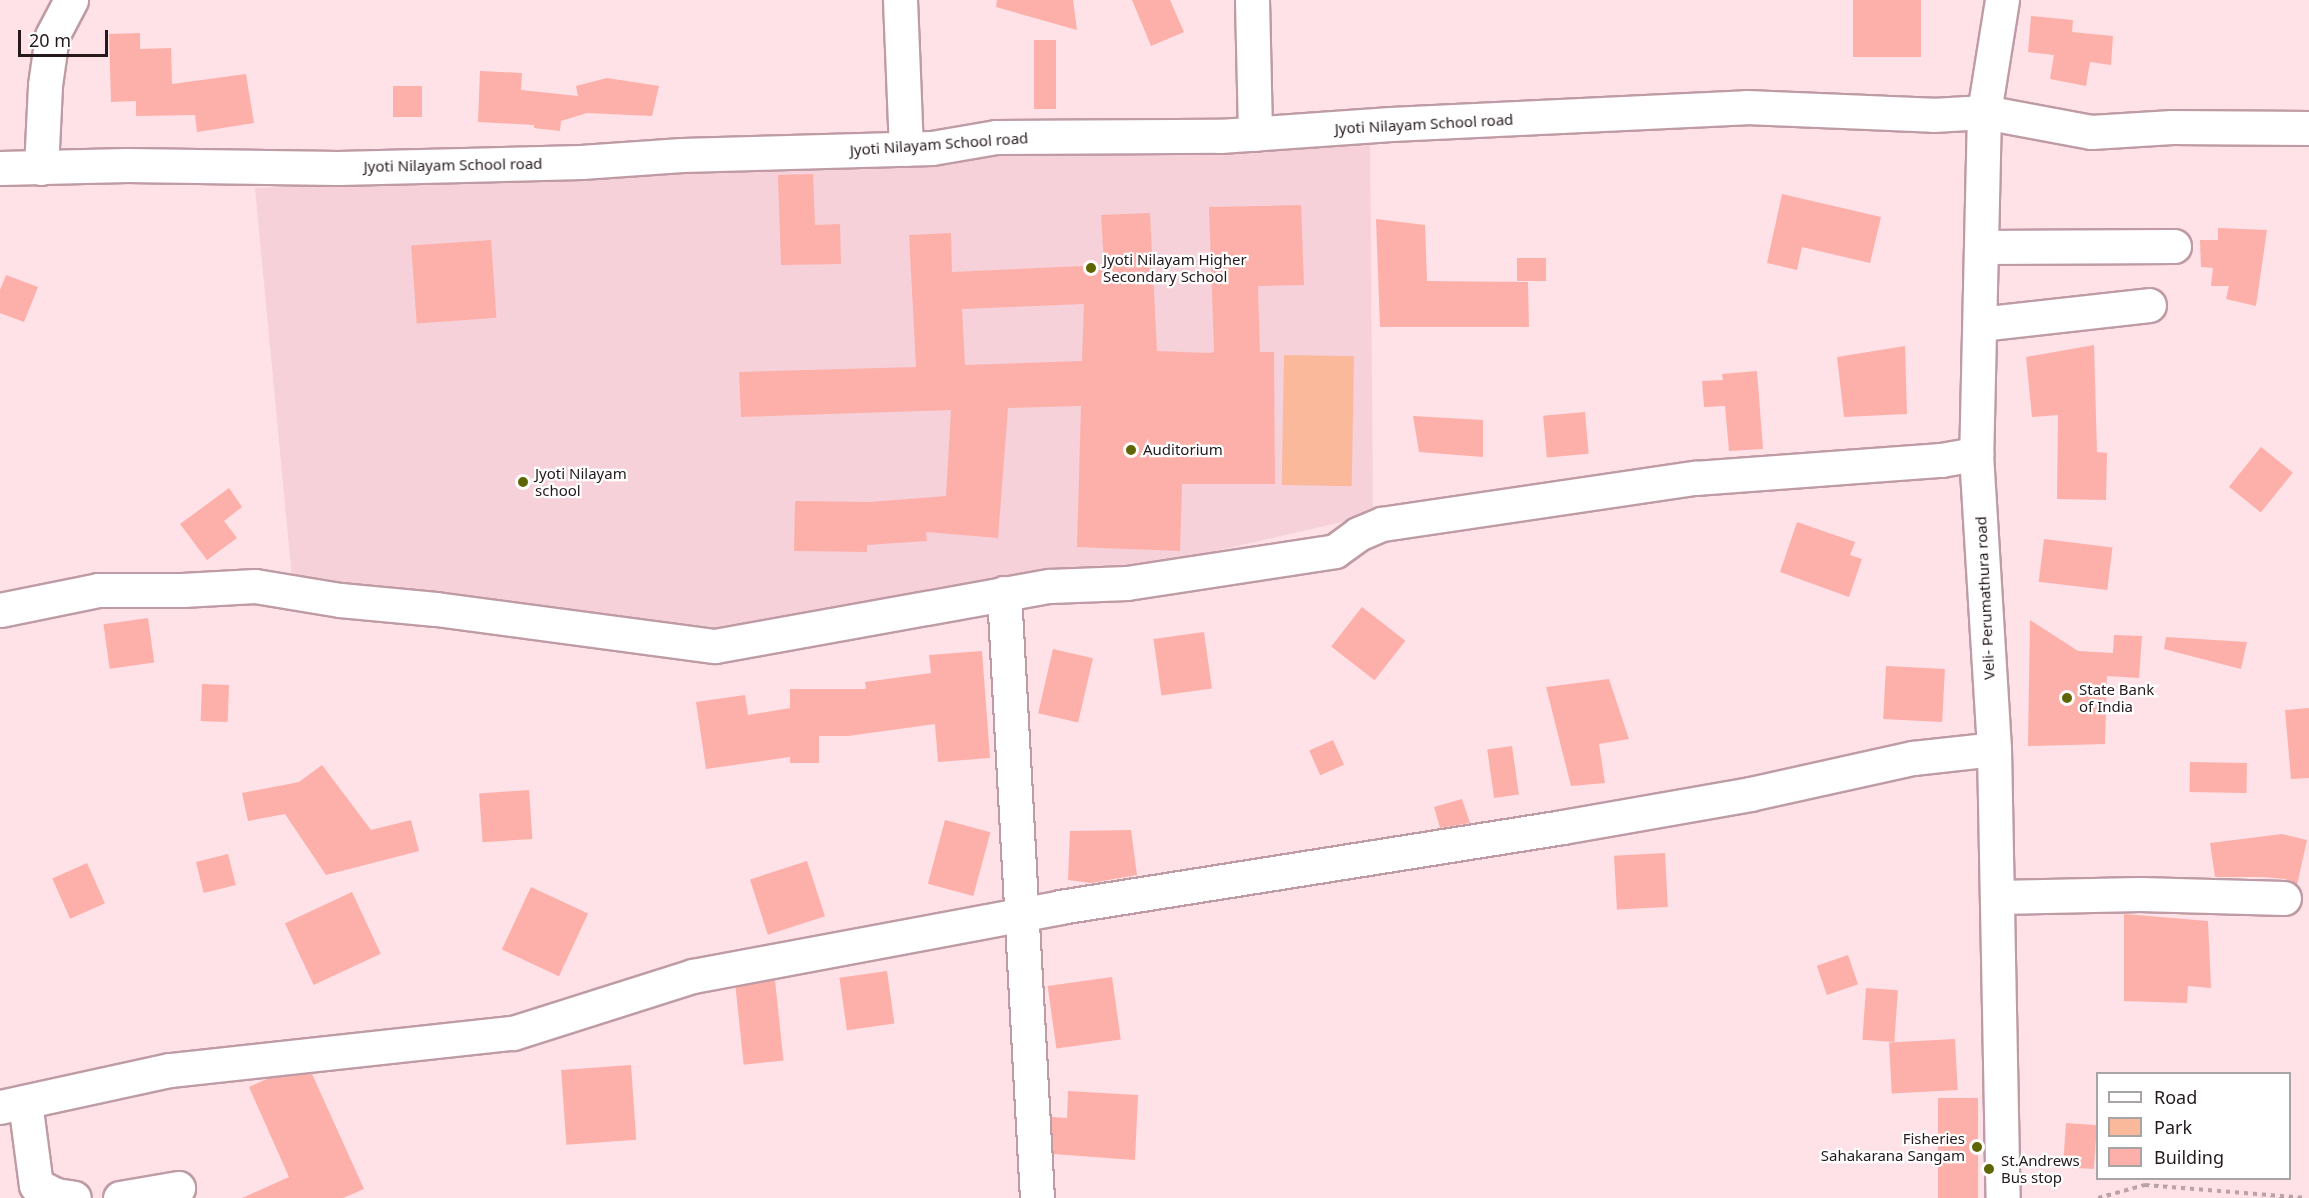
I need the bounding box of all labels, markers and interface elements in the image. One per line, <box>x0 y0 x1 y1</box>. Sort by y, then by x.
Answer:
scale bar <box>21 18 111 56</box>
text: 20 m <box>29 28 71 52</box>
street label: Jyoti Nilayam School road <box>1334 110 1514 138</box>
street label: Jyoti Nilayam School road <box>849 129 1029 159</box>
street label: Jyoti Nilayam School road <box>363 154 543 176</box>
place label: Jyoti Nilayam Higher Secondary School <box>1103 250 1247 285</box>
marker: Jyoti Nilayam Higher Secondary School <box>1084 261 1098 275</box>
place label: Auditorium <box>1143 441 1223 459</box>
marker: Auditorium <box>1124 443 1138 457</box>
place label: Jyoti Nilayam school <box>535 464 627 499</box>
marker: Jyoti Nilayam school <box>516 475 530 489</box>
street label: Veli- Perumathura road <box>1972 516 1998 680</box>
place label: State Bank of India <box>2079 680 2154 715</box>
marker: State Bank of India <box>2060 691 2074 705</box>
legend <box>2096 1072 2291 1180</box>
text: Road <box>2154 1085 2197 1109</box>
text: Park <box>2154 1115 2192 1139</box>
place label: Fisheries Sahakarana Sangam <box>1821 1129 1965 1164</box>
marker: Fisheries Sahakarana Sangam <box>1970 1140 1984 1154</box>
text: Building <box>2154 1145 2224 1169</box>
place label: St.Andrews Bus stop <box>2001 1151 2080 1186</box>
marker: St.Andrews Bus stop <box>1982 1162 1996 1176</box>

